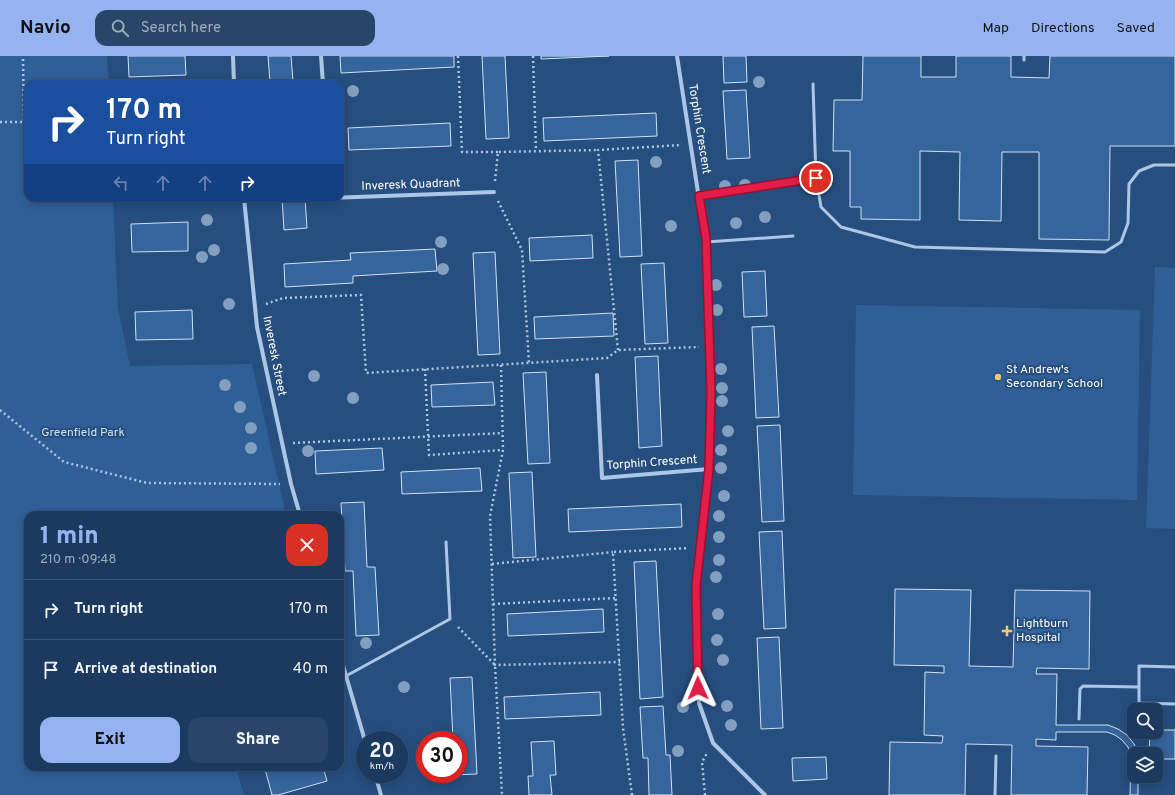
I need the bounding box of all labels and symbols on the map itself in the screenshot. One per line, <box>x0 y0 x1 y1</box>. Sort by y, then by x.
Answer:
street label: Torphin Crescent <box>684 83 714 175</box>
pin <box>799 161 833 195</box>
street label: Inveresk Quadrant <box>361 175 461 195</box>
street label: Inveresk Street <box>258 315 290 397</box>
place label: St Andrew's Secondary School <box>1006 362 1103 392</box>
marker: St Andrew's Secondary School <box>993 372 1003 382</box>
park label: Greenfield Park <box>41 425 125 441</box>
street label: Torphin Crescent <box>606 452 698 474</box>
place label: Lightburn Hospital <box>1016 616 1068 646</box>
marker: Lightburn Hospital <box>1001 625 1013 637</box>
position arrow <box>677 667 719 709</box>
speed limit sign: 30 <box>416 731 468 783</box>

